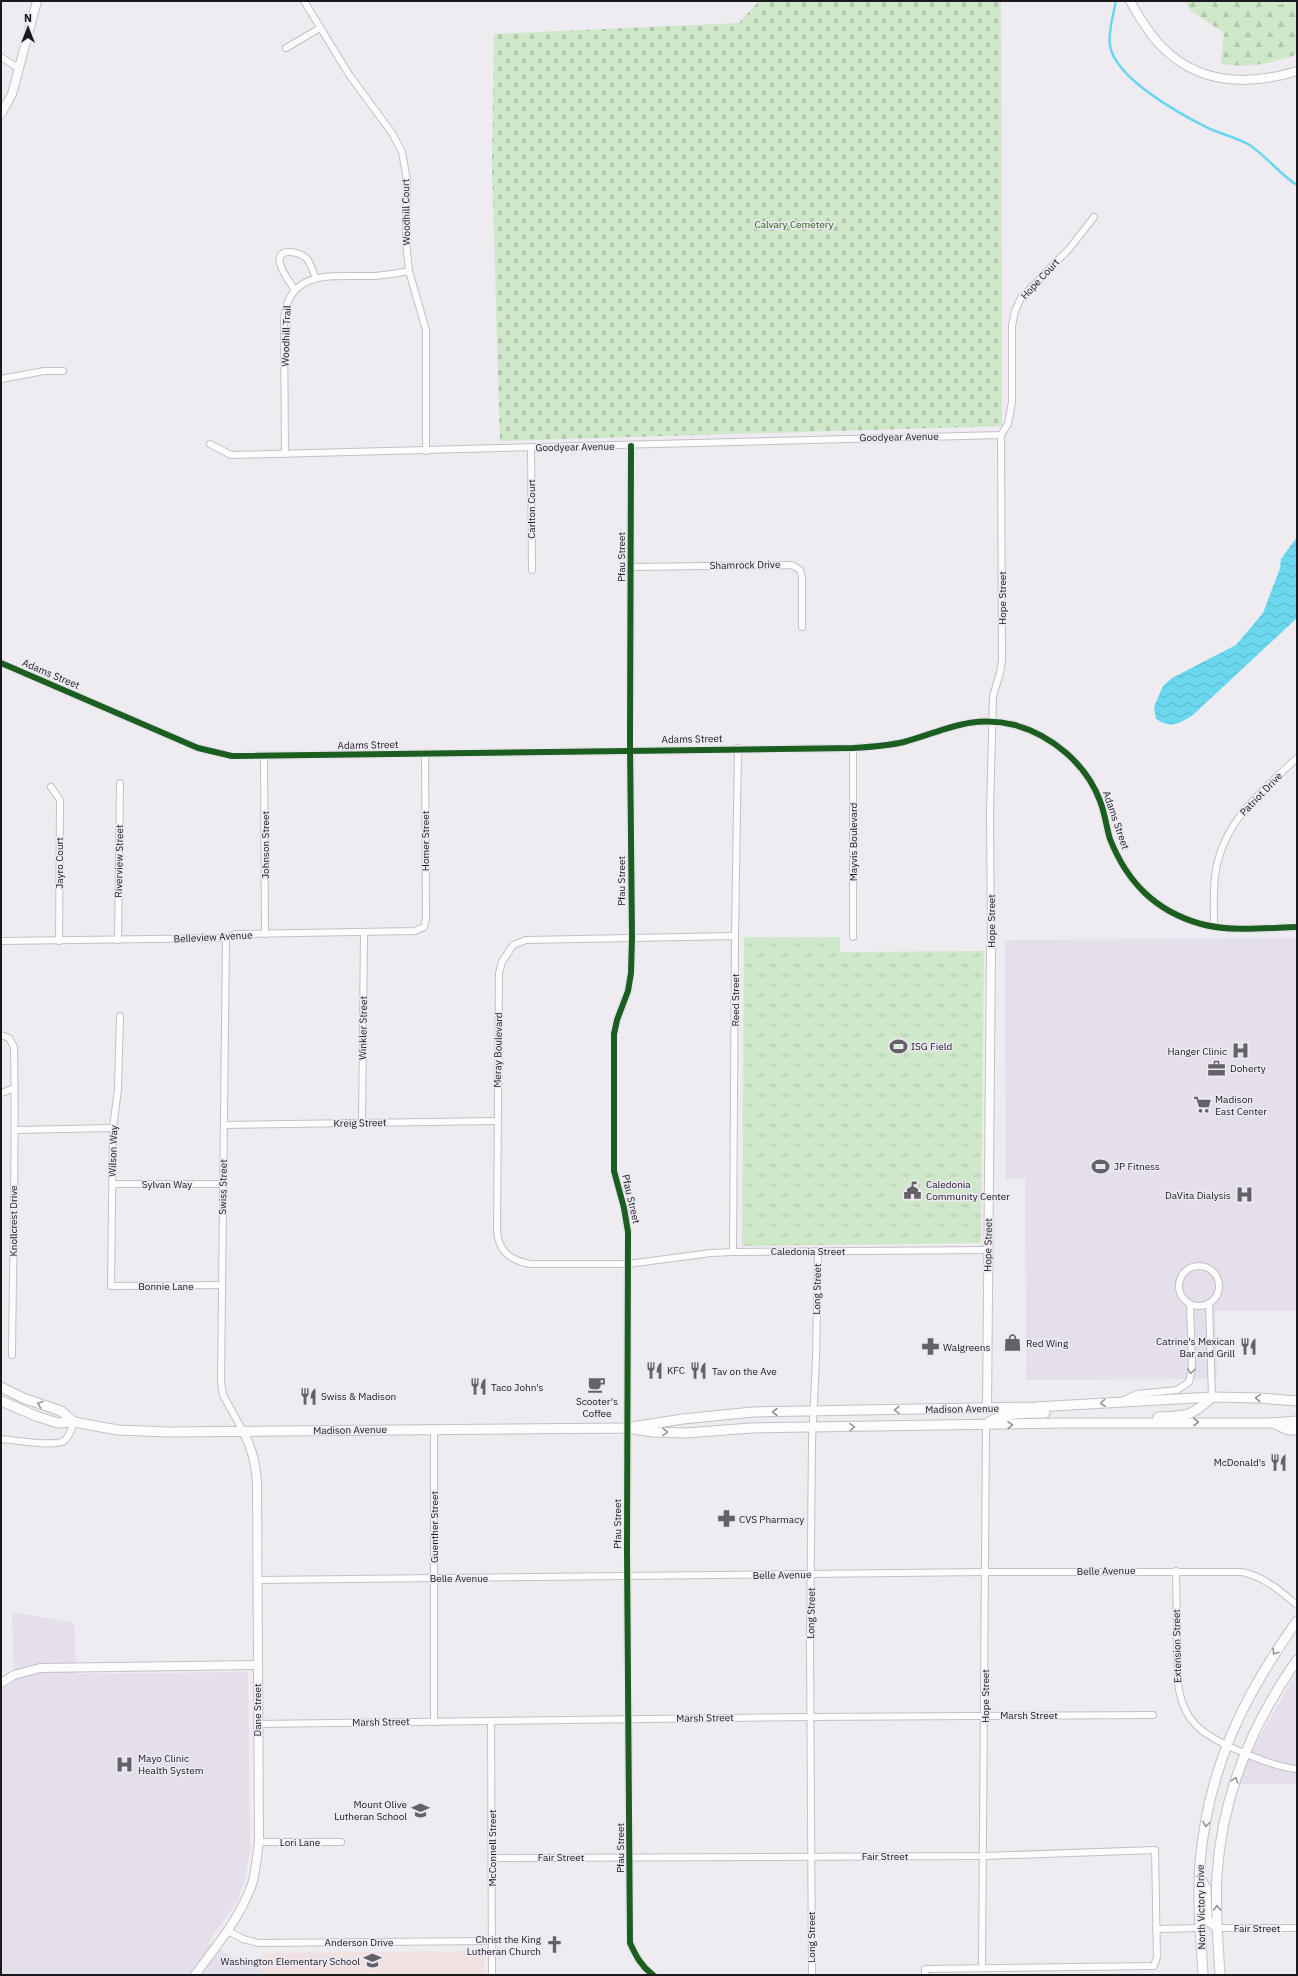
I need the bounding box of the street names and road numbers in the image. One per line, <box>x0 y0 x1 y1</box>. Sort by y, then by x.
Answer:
street label: Woodhill Court <box>399 178 413 245</box>
street label: Hope Court <box>1018 256 1062 302</box>
street label: Woodhill Trail <box>278 305 294 367</box>
street label: Goodyear Avenue <box>859 430 939 444</box>
street label: Goodyear Avenue <box>535 440 615 454</box>
street label: Carlton Court <box>525 479 538 539</box>
street label: Pfau Street <box>615 531 628 582</box>
street label: Shamrock Drive <box>710 558 781 572</box>
street label: Hope Street <box>996 571 1009 625</box>
street label: Adams Street <box>20 656 82 692</box>
street label: Adams Street <box>661 732 723 746</box>
street label: Adams Street <box>337 738 399 752</box>
street label: Patriot Drive <box>1237 769 1285 819</box>
street label: Adams Street <box>1100 789 1132 851</box>
street label: Mayvis Boulevard <box>847 803 860 881</box>
street label: Homer Street <box>419 810 432 871</box>
street label: Johnson Street <box>259 811 272 879</box>
street label: Riverview Street <box>112 824 126 898</box>
street label: Jayro Court <box>53 837 66 889</box>
street label: Pfau Street <box>615 855 628 906</box>
street label: Hope Street <box>985 894 998 948</box>
street label: Belleview Avenue <box>173 928 253 946</box>
street label: Reed Street <box>729 973 742 1026</box>
street label: Winkler Street <box>356 995 370 1060</box>
street label: Meray Boulevard <box>491 1012 505 1088</box>
street label: Kreig Street <box>333 1116 387 1130</box>
street label: Wilson Way <box>106 1125 120 1177</box>
street label: Swiss Street <box>216 1159 230 1215</box>
street label: Pfau Street <box>619 1173 643 1225</box>
street label: Sylvan Way <box>142 1178 192 1191</box>
street label: Knollcrest Drive <box>7 1185 20 1256</box>
street label: Hope Street <box>981 1218 995 1272</box>
street label: Caledonia Street <box>771 1245 846 1258</box>
street label: Long Street <box>810 1263 824 1315</box>
street label: Bonnie Lane <box>138 1280 194 1293</box>
street label: Madison Avenue <box>925 1402 999 1416</box>
street label: Madison Avenue <box>313 1423 387 1437</box>
street label: Guenther Street <box>428 1491 441 1563</box>
street label: Pfau Street <box>611 1498 624 1549</box>
street label: Belle Avenue <box>1077 1564 1136 1578</box>
street label: Belle Avenue <box>753 1568 812 1582</box>
street label: Belle Avenue <box>430 1572 489 1585</box>
street label: Long Street <box>804 1587 818 1639</box>
street label: Extension Street <box>1170 1608 1184 1683</box>
street label: Hope Street <box>979 1669 992 1723</box>
street label: Dane Street <box>251 1683 264 1737</box>
street label: Marsh Street <box>1000 1709 1058 1722</box>
street label: Marsh Street <box>676 1711 734 1725</box>
street label: Marsh Street <box>352 1715 410 1729</box>
street label: McConnell Street <box>486 1809 499 1887</box>
street label: Pfau Street <box>614 1822 627 1873</box>
street label: Lori Lane <box>280 1836 321 1849</box>
street label: Fair Street <box>862 1850 909 1863</box>
street label: Fair Street <box>538 1851 585 1864</box>
street label: North Victory Drive <box>1194 1864 1208 1950</box>
street label: Long Street <box>805 1911 818 1963</box>
street label: Fair Street <box>1234 1922 1281 1935</box>
street label: Anderson Drive <box>325 1936 394 1949</box>

